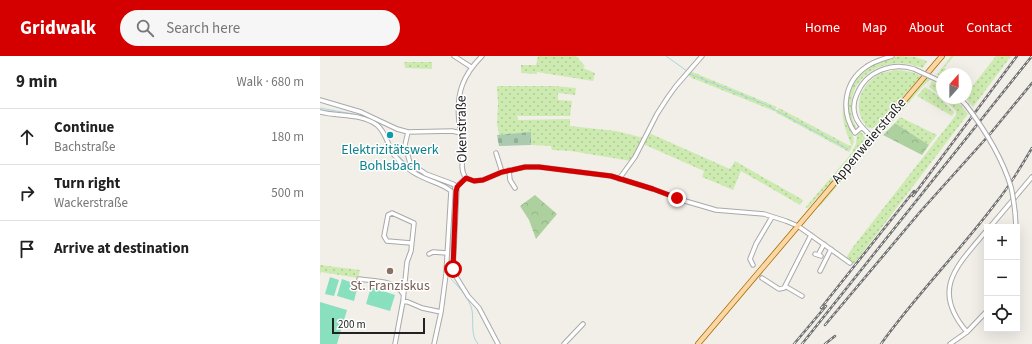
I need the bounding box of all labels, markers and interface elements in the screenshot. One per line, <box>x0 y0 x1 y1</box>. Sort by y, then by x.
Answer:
search box <box>120 10 400 46</box>
text: Gridwalk <box>20 15 96 42</box>
icon: search <box>134 17 156 39</box>
text: Search here <box>166 18 240 39</box>
text: Home <box>805 18 840 38</box>
text: Map <box>862 18 887 38</box>
text: About <box>909 18 944 38</box>
text: Contact <box>966 18 1012 38</box>
north arrow <box>936 68 972 104</box>
text: 9 min <box>16 70 57 94</box>
text: Walk · 680 m <box>236 73 304 91</box>
street label: Appenweierstraße <box>827 94 911 188</box>
street label: Okenstraße <box>451 95 473 163</box>
text: Continue <box>54 117 114 138</box>
icon: ahead <box>16 126 38 148</box>
text: 180 m <box>271 128 304 146</box>
marker: Elektrizitätswerk Bohlsbach <box>385 130 395 140</box>
text: Bachstraße <box>54 138 115 156</box>
place label: Elektrizitätswerk Bohlsbach <box>341 140 439 176</box>
text: Turn right <box>54 173 120 194</box>
icon: right <box>16 182 38 204</box>
text: 500 m <box>271 184 304 202</box>
route end <box>668 189 686 207</box>
text: Wackerstraße <box>54 194 128 212</box>
map controls <box>984 224 1020 332</box>
button: + <box>984 224 1020 260</box>
icon: arrive <box>16 238 38 260</box>
text: Arrive at destination <box>54 238 189 259</box>
route start <box>444 260 462 278</box>
button: − <box>984 260 1020 296</box>
marker: St. Franziskus <box>385 266 395 276</box>
place label: St. Franziskus <box>350 276 430 296</box>
button: locate <box>984 296 1020 332</box>
scale bar <box>332 316 425 335</box>
text: 200 m <box>338 317 366 332</box>

